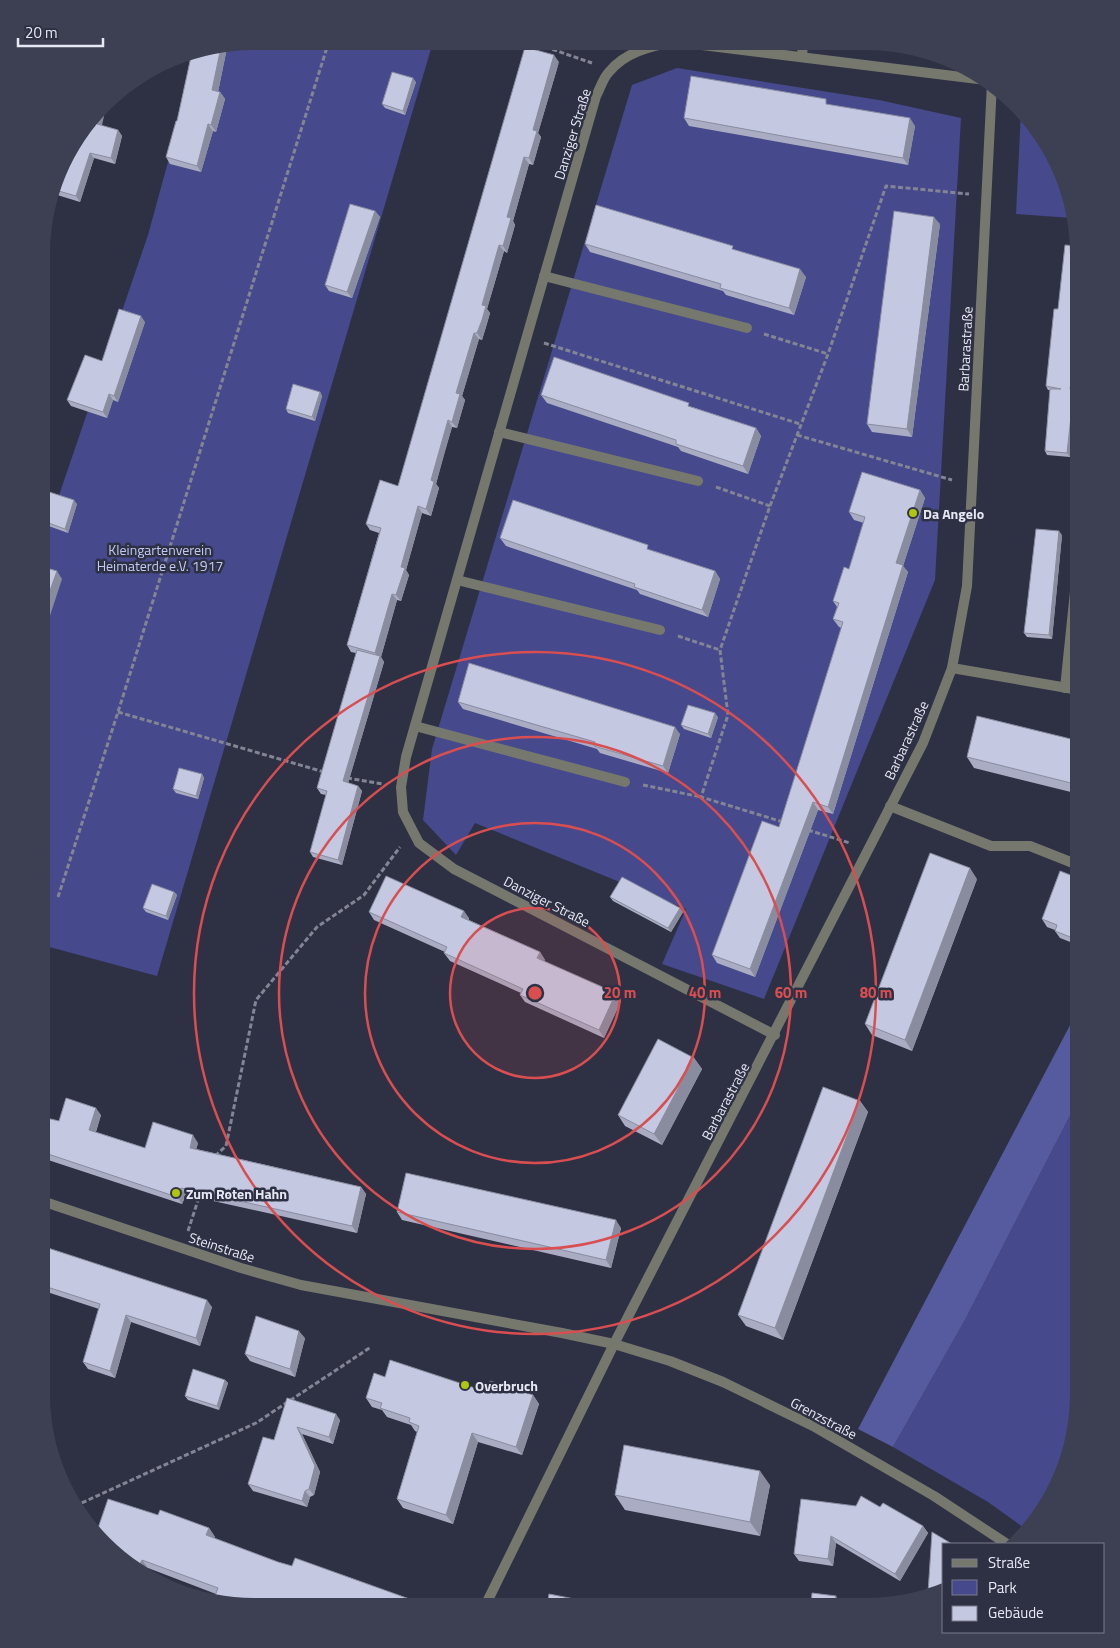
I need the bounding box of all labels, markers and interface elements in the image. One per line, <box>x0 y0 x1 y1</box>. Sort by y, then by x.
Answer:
scale bar <box>18 15 102 47</box>
text: 20 m <box>25 21 58 44</box>
street label: Danziger Straße <box>548 86 596 182</box>
street label: Barbarastraße <box>952 306 978 392</box>
place label: Da Angelo <box>923 503 984 524</box>
marker: Da Angelo <box>907 507 919 519</box>
park label: Kleingartenverein Heimaterde e.V. 1917 <box>97 539 223 576</box>
street label: Barbarastraße <box>878 697 934 783</box>
street label: Danziger Straße <box>500 870 594 932</box>
text: 20 m <box>604 981 636 1004</box>
text: 40 m <box>689 981 721 1004</box>
text: 60 m <box>775 981 807 1004</box>
text: 80 m <box>860 981 892 1004</box>
centre of rings <box>526 984 544 1002</box>
street label: Barbarastraße <box>696 1058 754 1144</box>
place label: Zum Roten Hahn <box>186 1183 287 1204</box>
marker: Zum Roten Hahn <box>170 1187 182 1199</box>
street label: Steinstraße <box>186 1226 258 1268</box>
place label: Overbruch <box>475 1375 538 1396</box>
marker: Overbruch <box>459 1379 471 1391</box>
street label: Grenzstraße <box>787 1392 861 1444</box>
legend <box>942 1543 1105 1633</box>
text: Straße <box>988 1551 1030 1574</box>
text: Park <box>988 1576 1017 1599</box>
text: Gebäude <box>988 1601 1044 1624</box>

